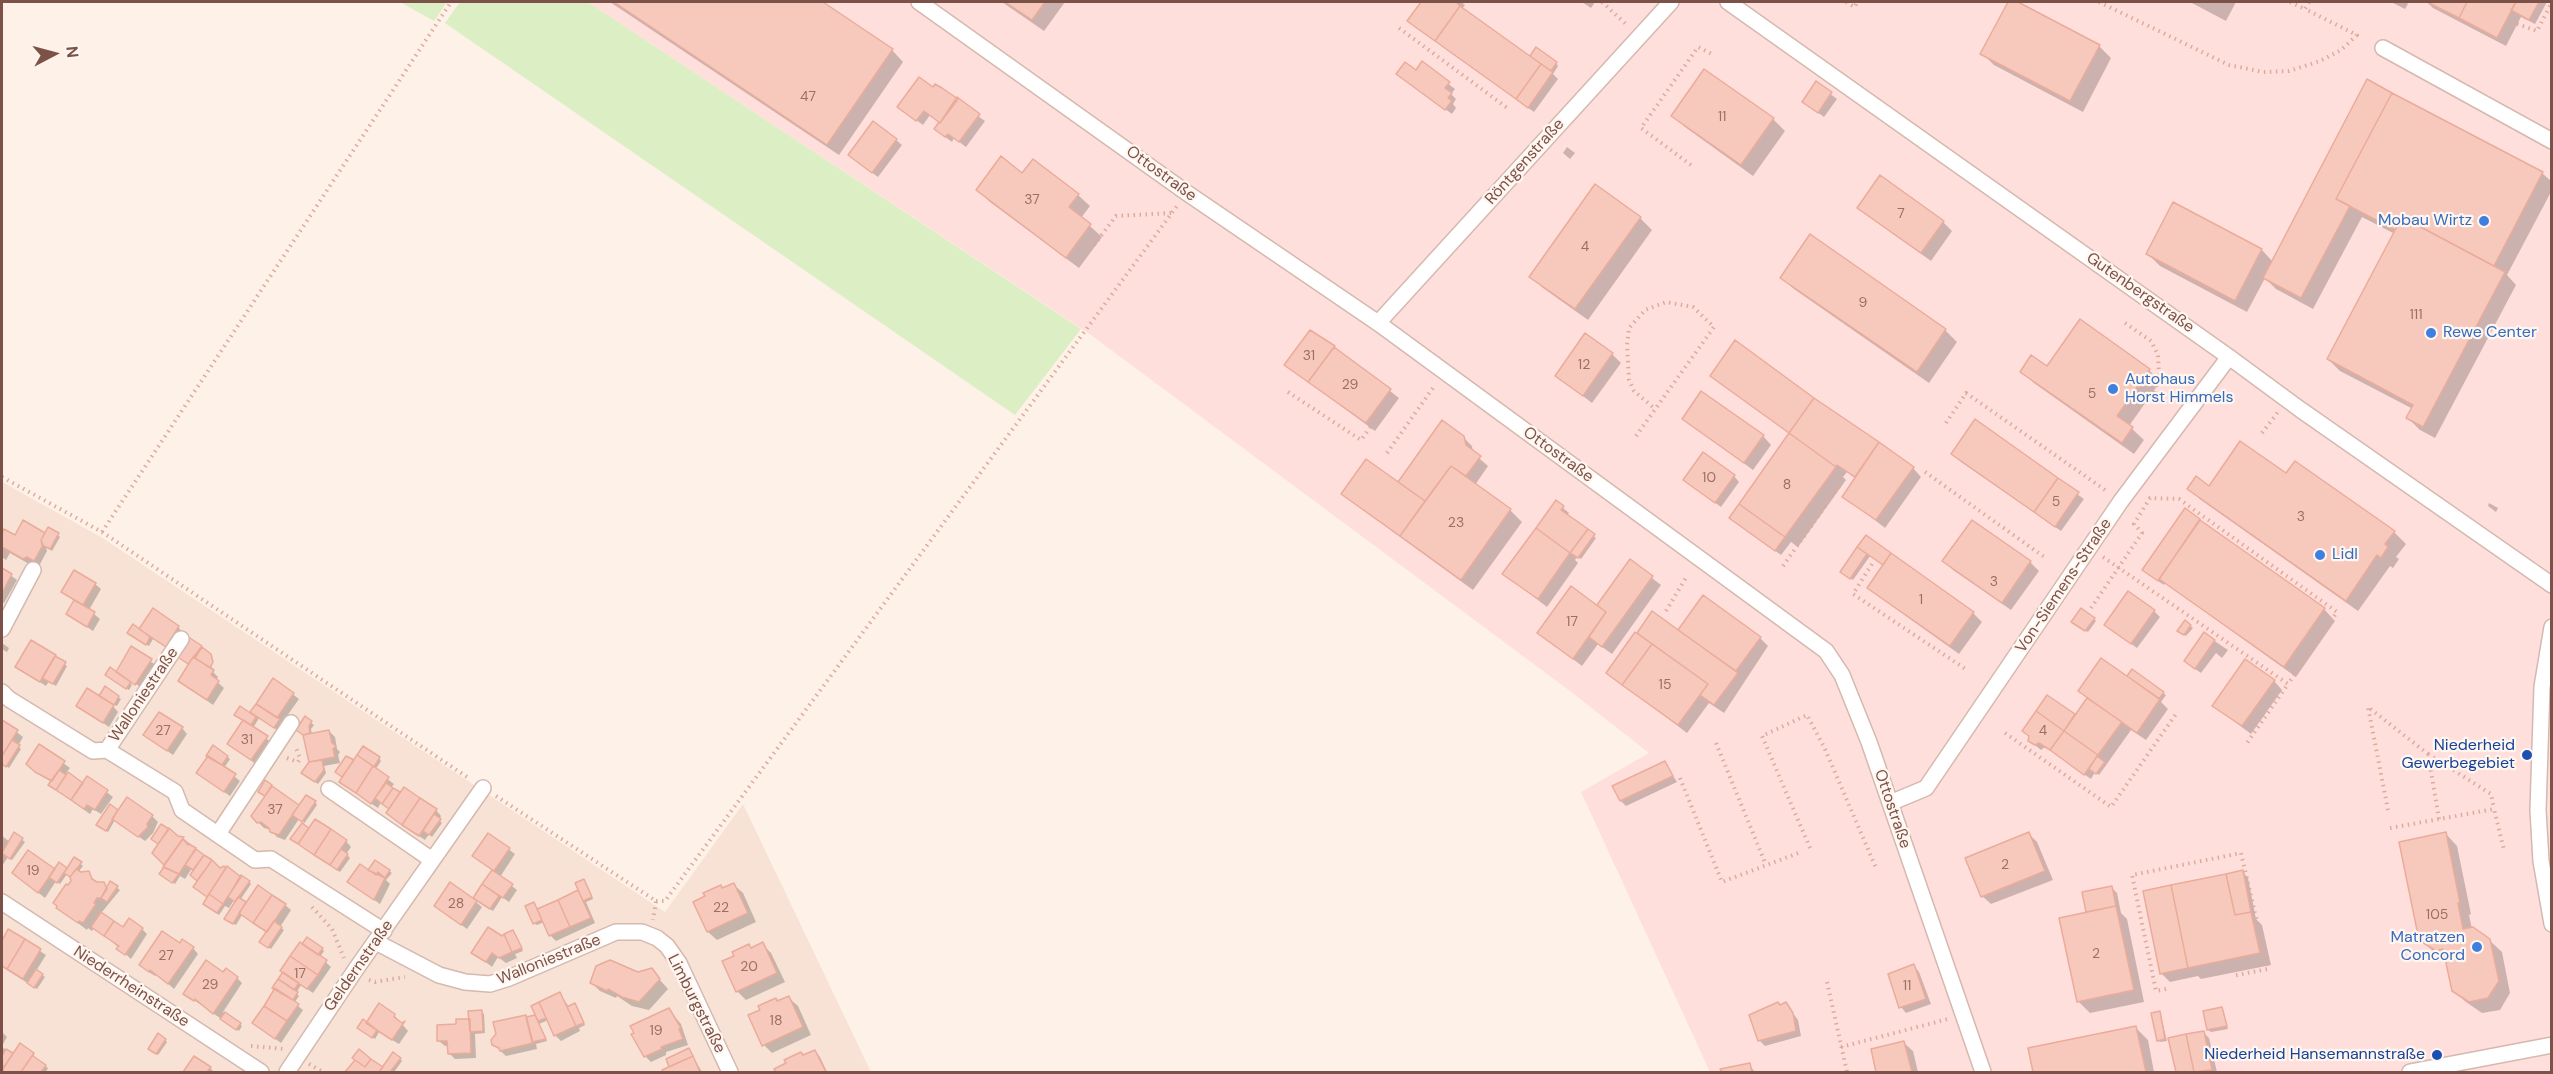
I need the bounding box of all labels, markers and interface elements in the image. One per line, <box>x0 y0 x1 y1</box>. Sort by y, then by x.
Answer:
north arrow <box>24 24 84 84</box>
text: N <box>61 45 83 59</box>
house number: 47 <box>800 89 816 105</box>
house number: 11 <box>1718 109 1726 125</box>
street label: Röntgenstraße <box>1481 115 1569 209</box>
street label: Ottostraße <box>1122 142 1200 206</box>
house number: 37 <box>1024 192 1040 208</box>
house number: 7 <box>1897 206 1905 222</box>
place label: Mobau Wirtz <box>2378 211 2472 231</box>
marker: Mobau Wirtz <box>2477 214 2491 228</box>
house number: 4 <box>1581 239 1589 255</box>
street label: Gutenbergstraße <box>2082 249 2198 337</box>
house number: 9 <box>1859 295 1867 311</box>
house number: 111 <box>2409 307 2423 323</box>
place label: Rewe Center <box>2443 323 2537 343</box>
marker: Rewe Center <box>2424 326 2438 340</box>
house number: 31 <box>1303 348 1315 364</box>
house number: 12 <box>1578 357 1590 373</box>
place label: Autohaus Horst Himmels <box>2125 370 2233 408</box>
house number: 29 <box>1342 377 1358 393</box>
marker: Autohaus Horst Himmels <box>2106 382 2120 396</box>
house number: 5 <box>2088 386 2096 402</box>
street label: Ottostraße <box>1519 423 1597 487</box>
house number: 10 <box>1702 470 1716 486</box>
house number: 8 <box>1783 477 1791 493</box>
house number: 5 <box>2052 494 2060 510</box>
house number: 3 <box>2297 509 2305 525</box>
house number: 23 <box>1448 515 1464 531</box>
street label: Von-Siemens-Straße <box>2012 515 2116 657</box>
place label: Lidl <box>2332 545 2358 565</box>
marker: Lidl <box>2313 548 2327 562</box>
house number: 3 <box>1990 574 1998 590</box>
house number: 1 <box>1919 592 1923 608</box>
house number: 17 <box>1566 614 1578 630</box>
street label: Walloniestraße <box>105 644 183 746</box>
house number: 15 <box>1659 677 1671 693</box>
house number: 27 <box>155 723 171 739</box>
house number: 4 <box>2039 723 2047 739</box>
house number: 31 <box>241 732 253 748</box>
place label: Niederheid Gewerbegebiet <box>2401 736 2515 774</box>
marker: Niederheid Gewerbegebiet <box>2520 748 2534 762</box>
street label: Ottostraße <box>1870 767 1914 851</box>
house number: 37 <box>267 802 283 818</box>
house number: 2 <box>2001 857 2009 873</box>
house number: 19 <box>26 863 40 879</box>
house number: 28 <box>448 896 464 912</box>
house number: 22 <box>713 900 729 916</box>
house number: 105 <box>2426 907 2448 923</box>
street label: Geldernstraße <box>320 917 398 1015</box>
place label: Matratzen Concord <box>2391 928 2465 966</box>
street label: Walloniestraße <box>494 930 604 990</box>
marker: Matratzen Concord <box>2470 940 2484 954</box>
street label: Niederrheinstraße <box>69 942 193 1032</box>
house number: 2 <box>2092 946 2100 962</box>
house number: 27 <box>158 948 174 964</box>
street label: Limburgstraße <box>663 951 729 1057</box>
house number: 20 <box>740 959 758 975</box>
house number: 17 <box>294 966 306 982</box>
house number: 29 <box>202 977 218 993</box>
house number: 11 <box>1903 978 1911 994</box>
house number: 18 <box>770 1013 782 1029</box>
house number: 19 <box>649 1023 663 1039</box>
place label: Niederheid Hansemannstraße <box>2204 1045 2425 1065</box>
marker: Niederheid Hansemannstraße <box>2430 1048 2444 1062</box>

